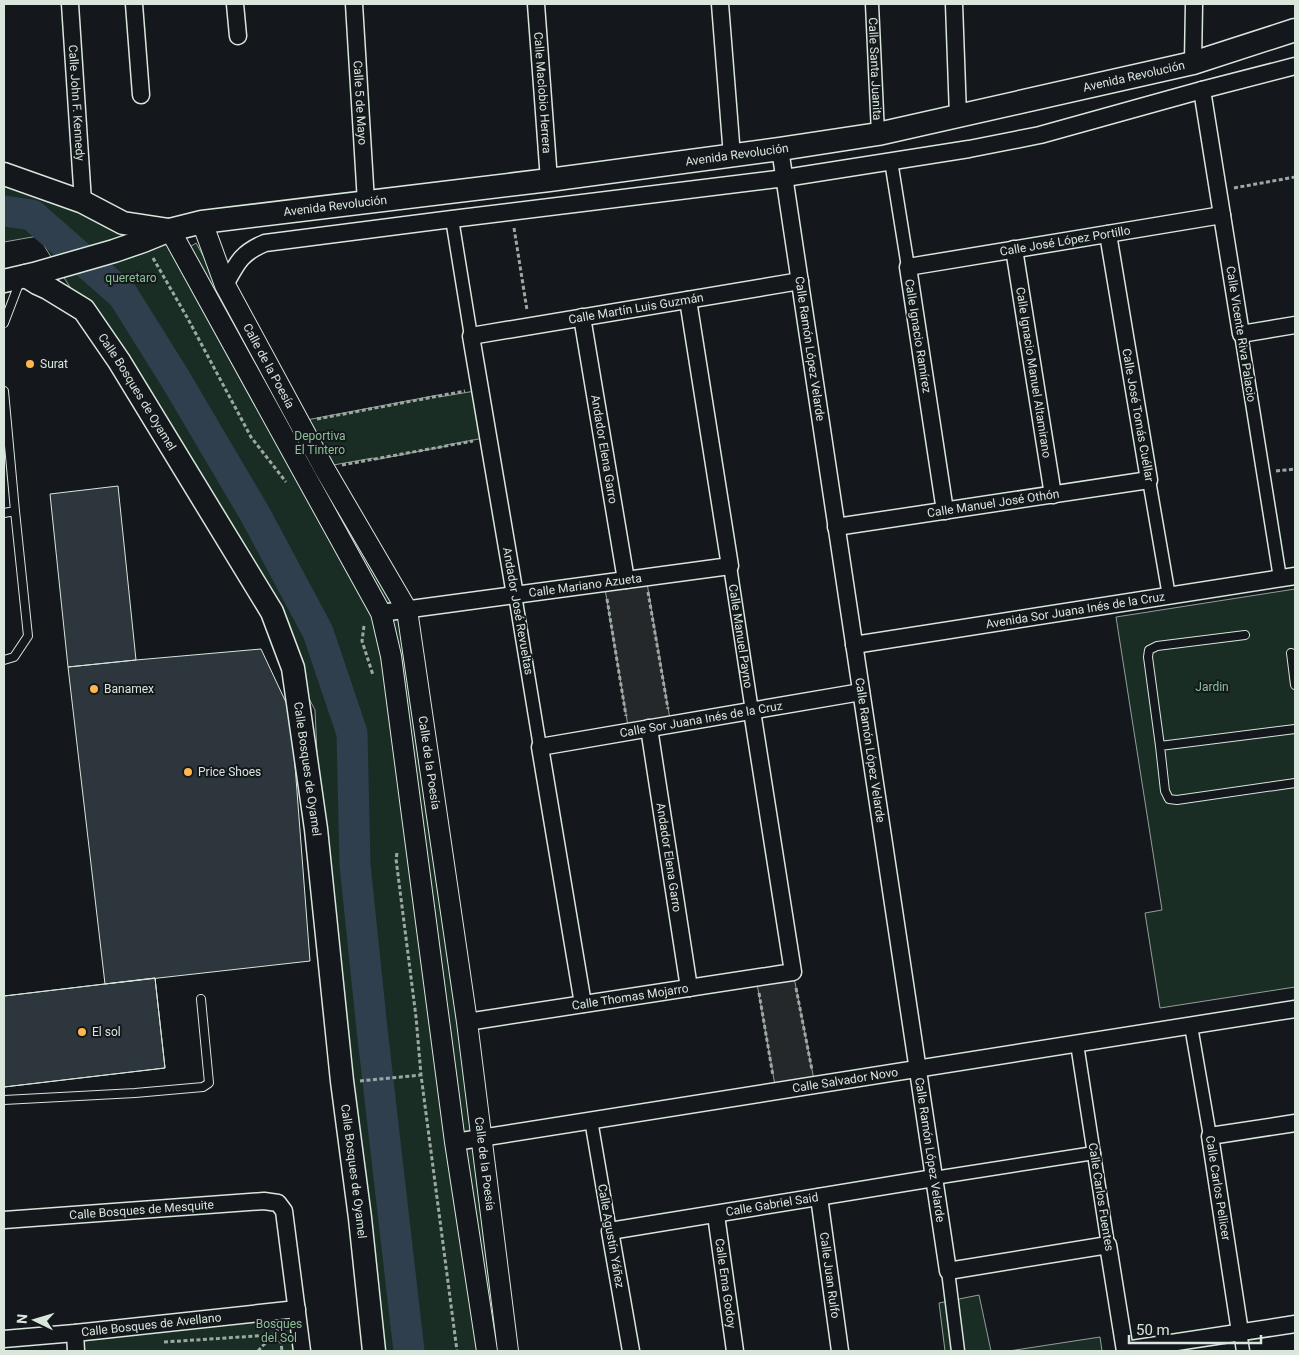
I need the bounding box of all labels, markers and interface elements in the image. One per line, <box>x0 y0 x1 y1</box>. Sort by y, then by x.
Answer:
street label: Calle Santa Juanita <box>866 17 884 121</box>
street label: Calle Maclobio Herrera <box>531 31 554 154</box>
street label: Calle John F. Kennedy <box>66 44 87 162</box>
street label: Avenida Revolución <box>1082 58 1186 95</box>
street label: Calle 5 de Mayo <box>350 60 370 146</box>
street label: Avenida Revolución <box>684 141 790 169</box>
street label: Avenida Revolución <box>283 193 388 219</box>
street label: Calle José López Portillo <box>999 223 1132 259</box>
street label: Calle Vicente Riva Palacio <box>1223 265 1259 403</box>
park label: queretaro <box>105 271 157 285</box>
street label: Calle Ramón López Velarde <box>792 275 828 422</box>
street label: Calle Ignacio Ramírez <box>902 278 934 394</box>
street label: Calle Ignacio Manuel Altamirano <box>1013 286 1054 459</box>
street label: Calle Martín Luis Guzmán <box>567 290 705 327</box>
street label: Calle de la Poesía <box>240 321 297 411</box>
street label: Calle Bosques de Oyamel <box>95 331 179 453</box>
street label: Calle José Tomás Cuéllar <box>1119 347 1157 483</box>
place label: Surat <box>40 357 68 371</box>
marker: Surat <box>24 358 36 370</box>
street label: Andador Elena Garro <box>588 394 620 505</box>
park label: Deportiva El Tintero <box>294 429 346 457</box>
street label: Calle Manuel José Othón <box>926 487 1060 520</box>
street label: Andador José Revueltas <box>500 546 536 676</box>
street label: Calle Mariano Azueta <box>528 571 643 600</box>
street label: Calle Manuel Payno <box>726 583 755 689</box>
street label: Avenida Sor Juana Inés de la Cruz <box>985 589 1166 631</box>
street label: Calle Ramón López Velarde <box>852 677 888 824</box>
park label: Jardin <box>1195 680 1229 694</box>
place label: Banamex <box>104 682 154 696</box>
marker: Banamex <box>88 683 100 695</box>
street label: Calle Sor Juana Inés de la Cruz <box>619 699 784 740</box>
street label: Calle Bosques de Oyamel <box>291 701 324 837</box>
street label: Calle de la Poesía <box>416 715 443 811</box>
place label: Price Shoes <box>198 765 261 779</box>
marker: Price Shoes <box>182 766 194 778</box>
street label: Andador Elena Garro <box>654 802 684 913</box>
street label: Calle Thomas Mojarro <box>571 981 690 1013</box>
place label: El sol <box>92 1025 121 1039</box>
marker: El sol <box>76 1026 88 1038</box>
street label: Calle Salvador Novo <box>791 1065 899 1096</box>
street label: Calle Ramón López Velarde <box>912 1077 948 1223</box>
street label: Calle Bosques de Oyamel <box>338 1103 369 1239</box>
street label: Calle de la Poesía <box>472 1116 497 1212</box>
street label: Calle Carlos Pellicer <box>1203 1134 1233 1242</box>
street label: Calle Carlos Fuentes <box>1086 1142 1116 1252</box>
street label: Calle Agustín Yáñez <box>595 1183 627 1289</box>
street label: Calle Gabriel Said <box>725 1190 819 1219</box>
street label: Calle Bosques de Mesquite <box>69 1198 214 1222</box>
street label: Calle Juan Rulfo <box>817 1231 843 1319</box>
street label: Calle Ema Godoy <box>712 1237 739 1330</box>
north arrow <box>10 1295 60 1345</box>
street label: Calle Bosques de Avellano <box>81 1310 222 1339</box>
scale bar <box>1129 1312 1262 1344</box>
text: N <box>14 1313 30 1324</box>
park label: Bosques del Sol <box>256 1317 302 1345</box>
text: 50 m <box>1136 1321 1170 1339</box>

